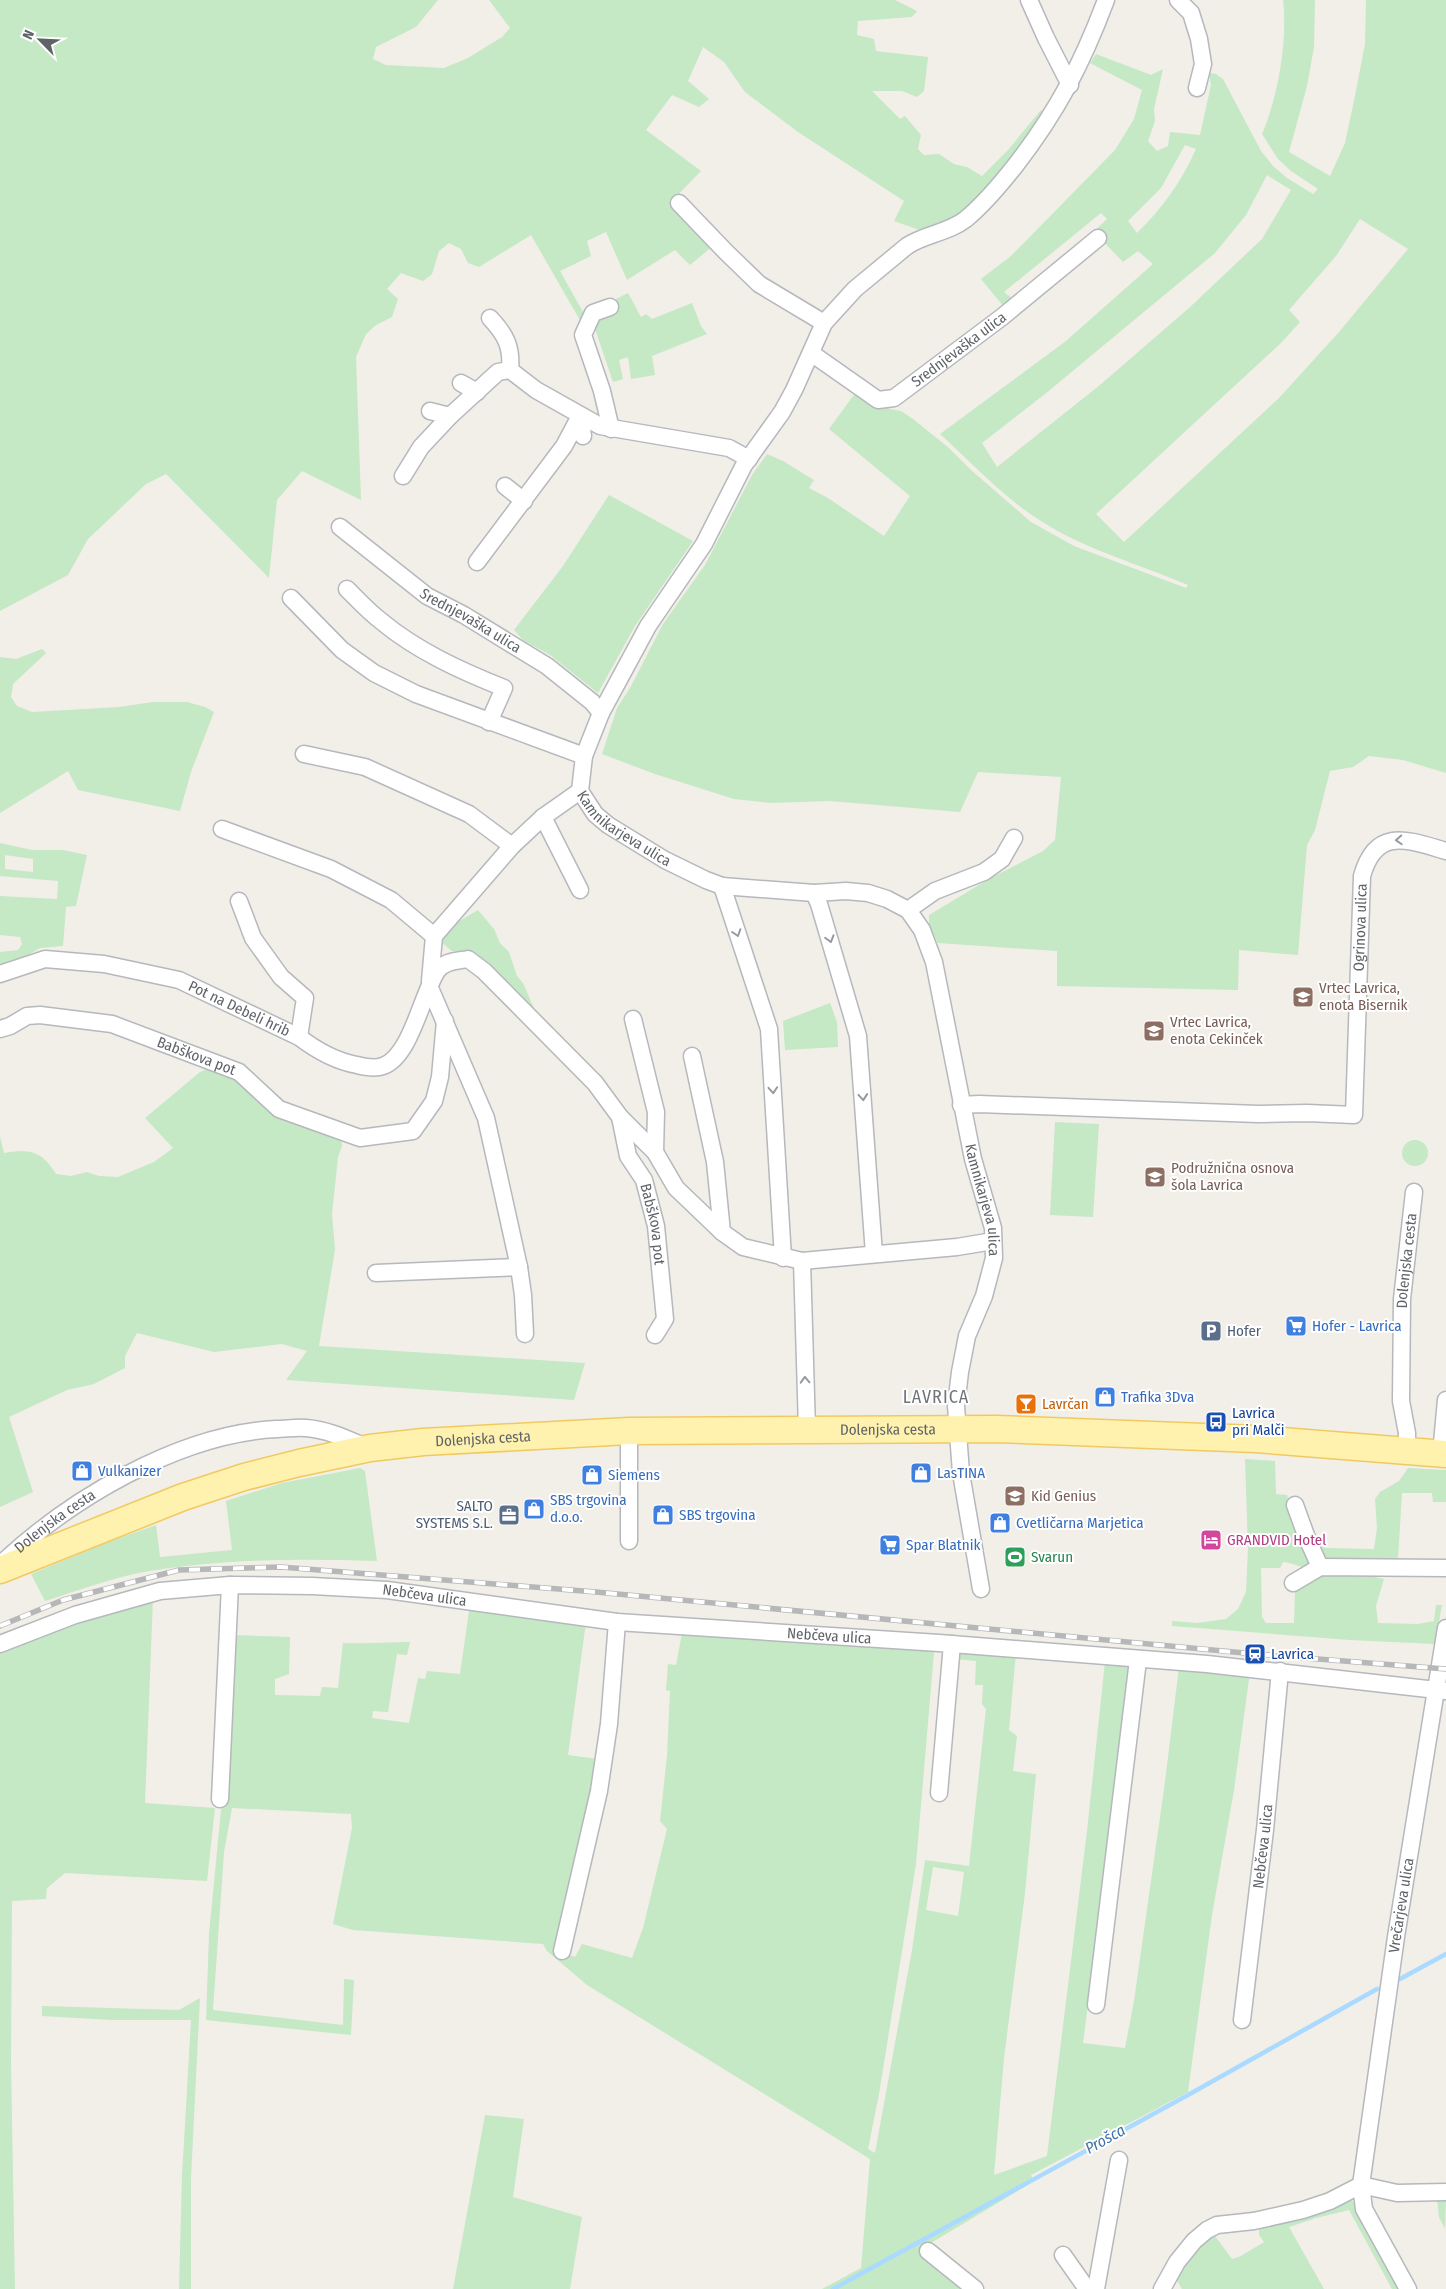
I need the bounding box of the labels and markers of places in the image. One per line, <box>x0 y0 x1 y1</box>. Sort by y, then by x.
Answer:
place label: Vrtec Lavrica, enota Bisernik <box>1319 979 1408 1014</box>
school or university icon: Vrtec Lavrica, enota Bisernik <box>1291 985 1315 1009</box>
place label: Vrtec Lavrica, enota Cekinček <box>1170 1013 1263 1048</box>
school or university icon: Vrtec Lavrica, enota Cekinček <box>1142 1019 1166 1043</box>
place label: Podružnična osnova šola Lavrica <box>1171 1159 1294 1194</box>
school or university icon: Podružnična osnova šola Lavrica <box>1143 1165 1167 1189</box>
supermarket icon: Hofer - Lavrica <box>1284 1314 1308 1338</box>
place label: Hofer - Lavrica <box>1312 1317 1402 1335</box>
parking icon: Hofer <box>1199 1319 1223 1343</box>
place label: Hofer <box>1227 1322 1262 1340</box>
shop icon: Trafika 3Dva <box>1093 1385 1117 1409</box>
place label: Trafika 3Dva <box>1121 1388 1194 1406</box>
bar icon: Lavrčan <box>1014 1392 1038 1416</box>
place label: Lavrčan <box>1042 1395 1089 1413</box>
place label: Lavrica pri Malči <box>1232 1404 1284 1439</box>
bus stop icon: Lavrica pri Malči <box>1204 1410 1228 1434</box>
shop icon: Vulkanizer <box>70 1459 94 1483</box>
shop icon: LasTINA <box>909 1461 933 1485</box>
place label: Vulkanizer <box>98 1462 162 1480</box>
shop icon: Siemens <box>580 1463 604 1487</box>
place label: LasTINA <box>937 1464 985 1482</box>
place label: Siemens <box>608 1466 660 1484</box>
school or university icon: Kid Genius <box>1003 1484 1027 1508</box>
place label: Kid Genius <box>1031 1487 1096 1505</box>
place label: SBS trgovina d.o.o. <box>550 1491 627 1526</box>
place label: SALTO SYSTEMS S.L. <box>416 1497 493 1532</box>
shop icon: SBS trgovina d.o.o. <box>522 1497 546 1521</box>
office icon: SALTO SYSTEMS S.L. <box>497 1503 521 1527</box>
shop icon: SBS trgovina <box>651 1503 675 1527</box>
place label: SBS trgovina <box>679 1506 756 1524</box>
shop icon: Cvetličarna Marjetica <box>988 1511 1012 1535</box>
place label: Cvetličarna Marjetica <box>1016 1514 1144 1532</box>
hotel icon: GRANDVID Hotel <box>1199 1528 1223 1552</box>
place label: GRANDVID Hotel <box>1227 1531 1326 1549</box>
supermarket icon: Spar Blatnik <box>878 1533 902 1557</box>
place label: Spar Blatnik <box>906 1536 980 1554</box>
sports icon: Svarun <box>1003 1545 1027 1569</box>
place label: Svarun <box>1031 1548 1073 1566</box>
station icon: Lavrica <box>1243 1642 1267 1666</box>
place label: Lavrica <box>1271 1645 1314 1663</box>

